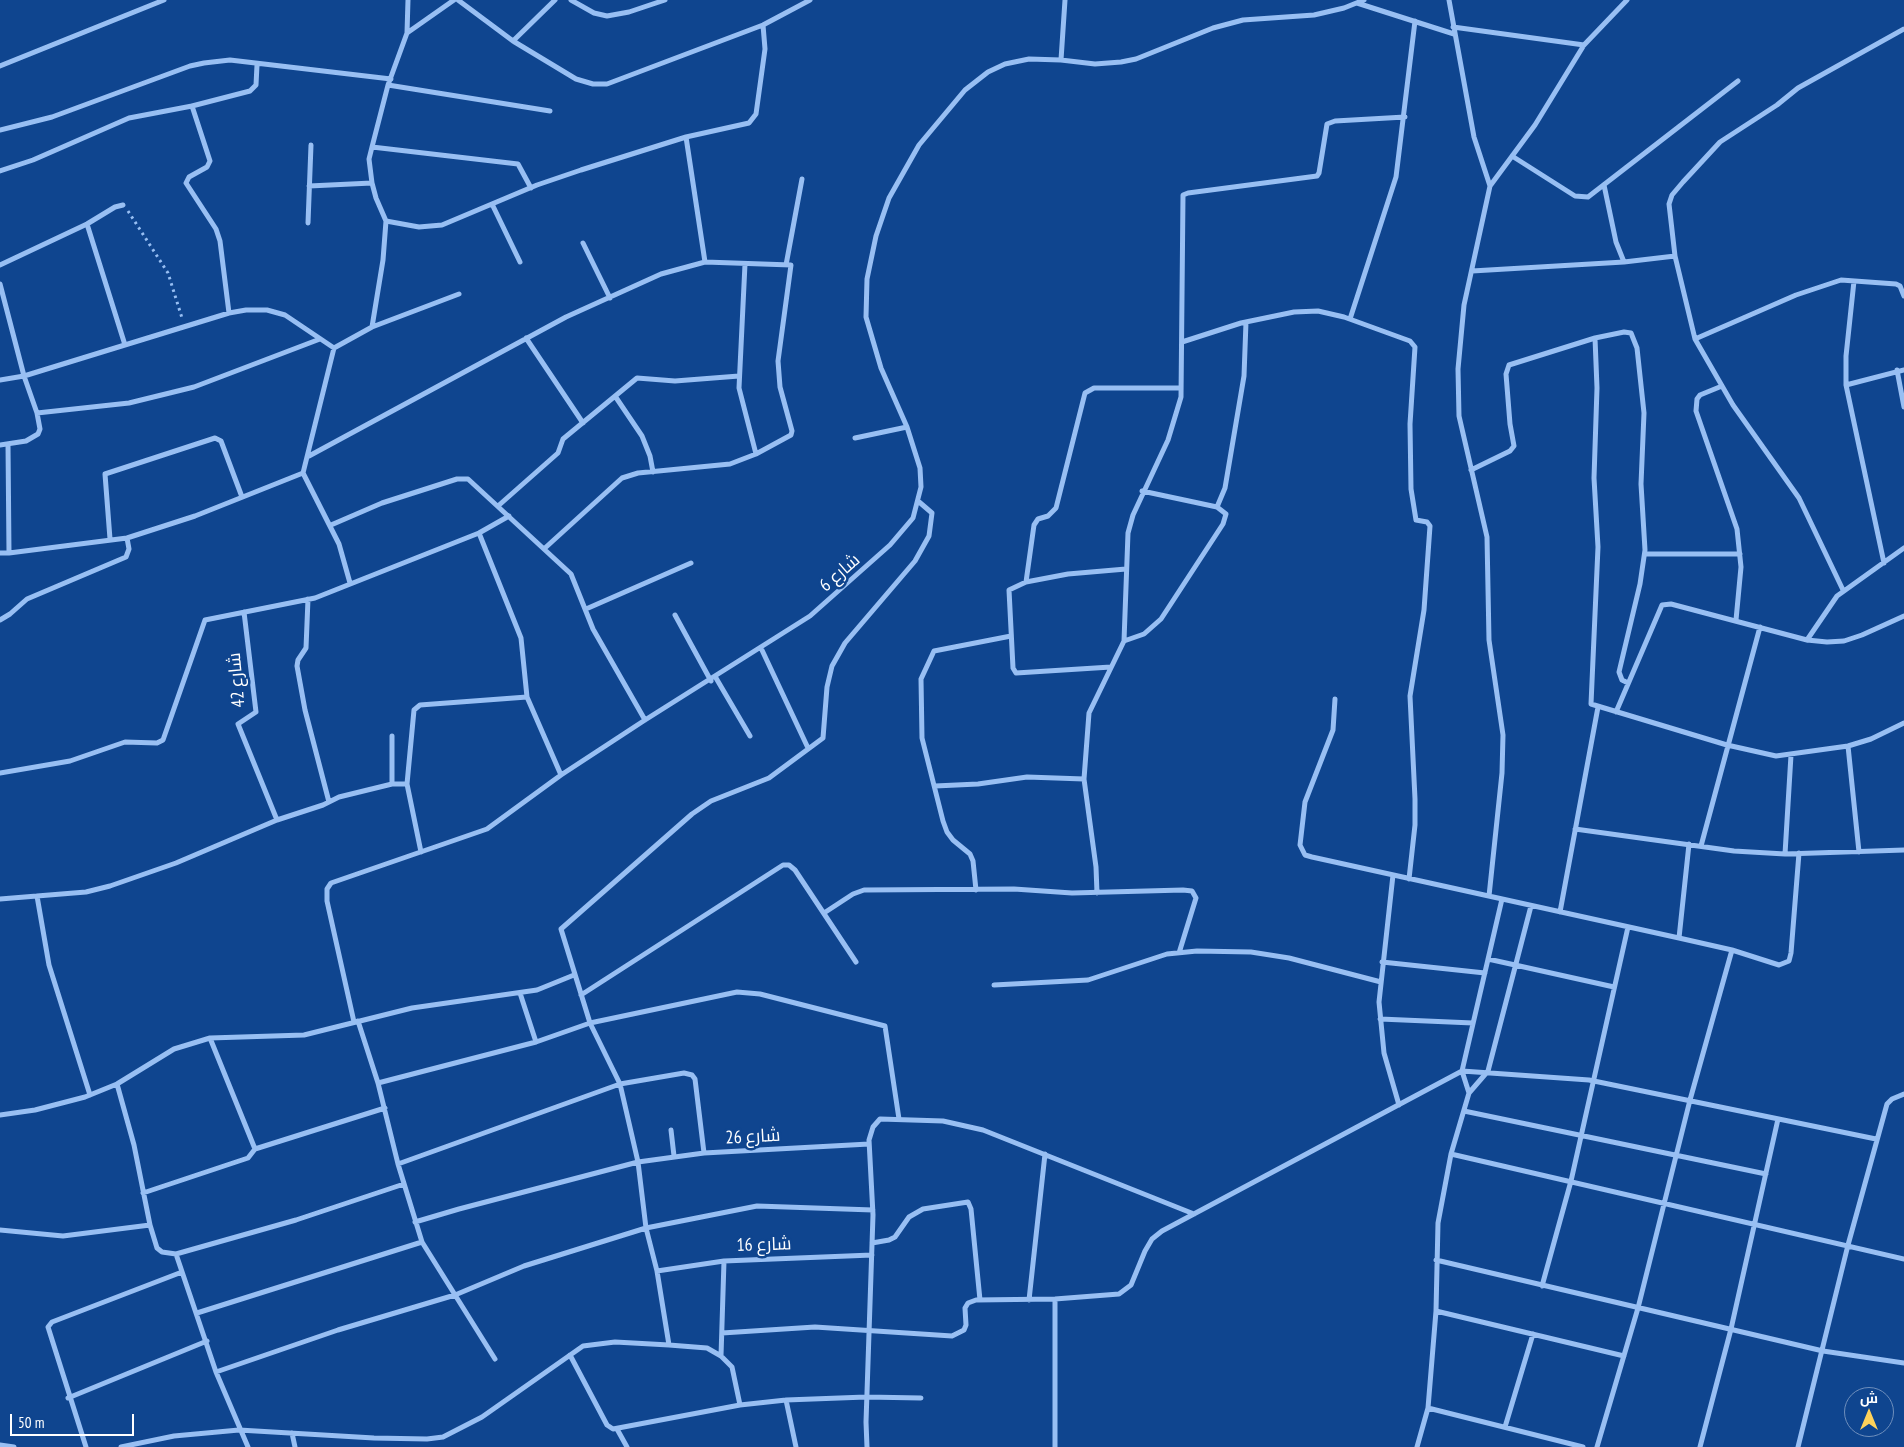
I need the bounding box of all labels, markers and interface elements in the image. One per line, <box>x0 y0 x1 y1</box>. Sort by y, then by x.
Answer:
street label: شارع 6 <box>815 550 865 596</box>
street label: شارع 42 <box>224 652 250 708</box>
street label: شارع 26 <box>725 1125 781 1149</box>
street label: شارع 16 <box>736 1233 792 1257</box>
north arrow <box>1844 1387 1894 1437</box>
text: ش <box>1860 1389 1878 1407</box>
scale bar <box>12 1404 136 1436</box>
text: 50 m <box>18 1413 44 1432</box>

